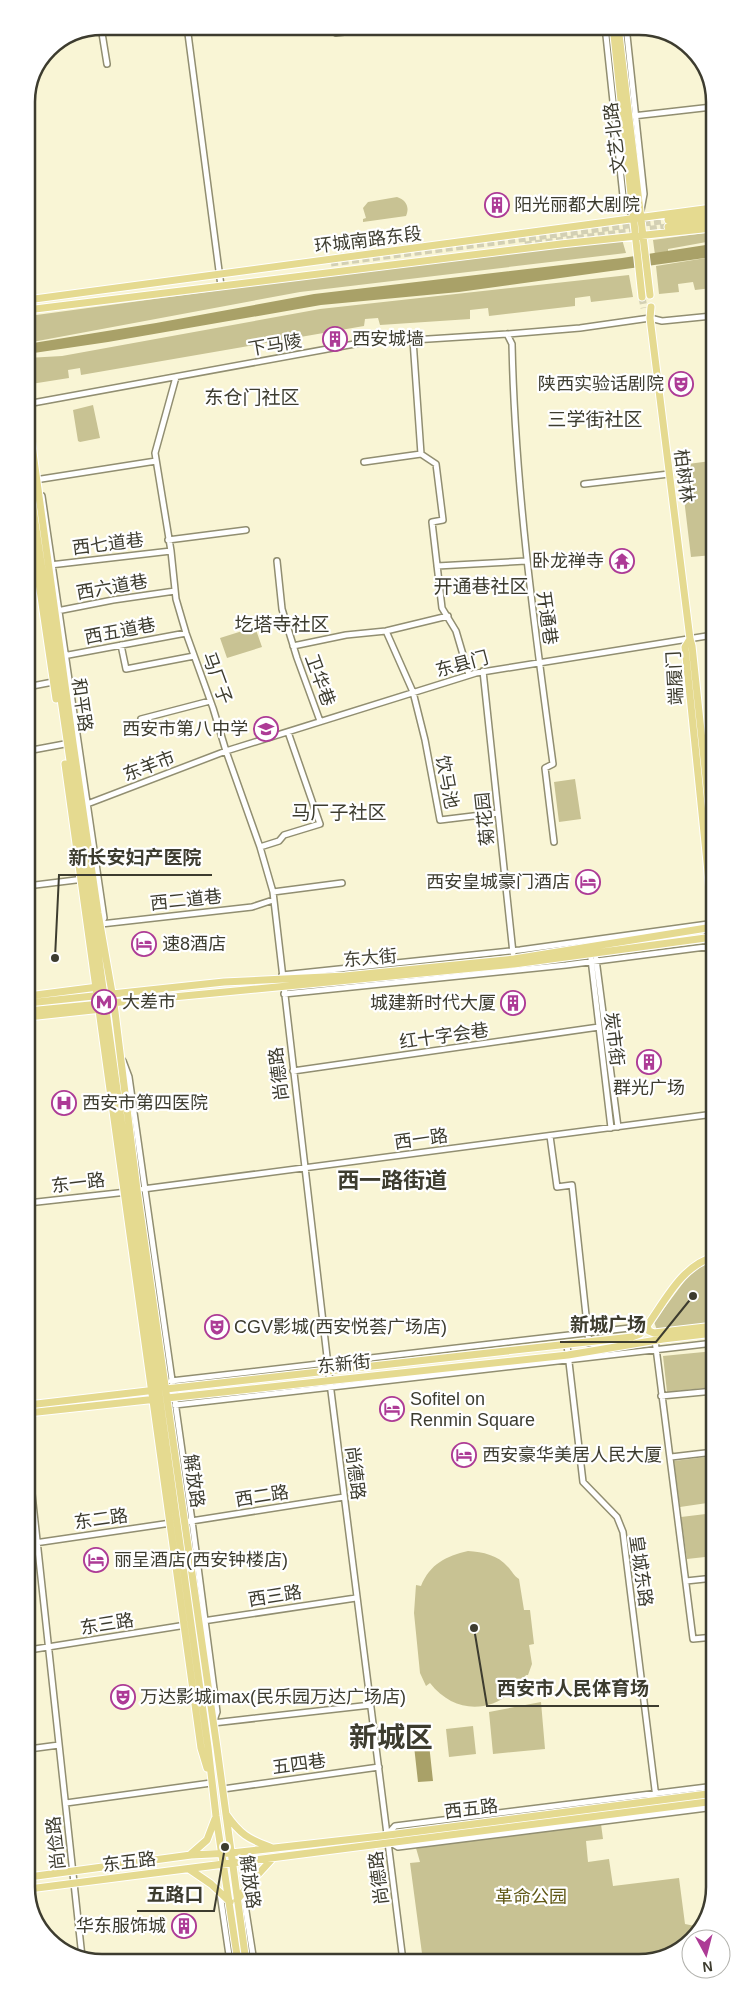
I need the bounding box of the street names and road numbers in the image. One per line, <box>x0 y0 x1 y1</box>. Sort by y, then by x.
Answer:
street label: 文艺北路 <box>601 101 629 175</box>
street label: 环城南路东段 <box>313 223 423 257</box>
street label: 下马陵 <box>247 330 303 360</box>
street label: 柏树林 <box>671 448 697 504</box>
street label: 西七道巷 <box>71 530 145 558</box>
street label: 西六道巷 <box>75 571 149 603</box>
street label: 开通巷 <box>533 590 561 646</box>
street label: 西五道巷 <box>83 614 157 648</box>
street label: 东县门 <box>433 647 491 681</box>
street label: 马厂子 <box>198 649 236 707</box>
street label: 卫华巷 <box>301 651 339 709</box>
street label: 端履门 <box>664 651 686 705</box>
street label: 和平路 <box>68 677 96 733</box>
street label: 东羊市 <box>120 747 178 785</box>
street label: 饮马池 <box>432 754 462 810</box>
street label: 菊花园 <box>472 791 498 847</box>
street label: 西二道巷 <box>149 886 223 914</box>
street label: 东大街 <box>342 946 398 970</box>
street label: 炭市街 <box>601 1011 627 1067</box>
street label: 红十字会巷 <box>398 1020 490 1052</box>
street label: 尚德路 <box>266 1046 292 1102</box>
street label: 西一路 <box>393 1125 449 1153</box>
street label: 东一路 <box>50 1170 106 1196</box>
street label: 东新街 <box>316 1351 372 1377</box>
street label: 尚德路 <box>342 1445 368 1501</box>
street label: 解放路 <box>180 1453 208 1509</box>
street label: 西二路 <box>234 1482 290 1510</box>
street label: 东二路 <box>73 1505 129 1533</box>
street label: 皇城东路 <box>626 1534 656 1608</box>
street label: 西三路 <box>247 1582 303 1610</box>
street label: 东三路 <box>79 1610 135 1638</box>
street label: 五四巷 <box>271 1750 327 1778</box>
street label: 西五路 <box>443 1796 499 1822</box>
street label: 尚俭路 <box>43 1815 69 1871</box>
street label: 东五路 <box>101 1849 157 1875</box>
street label: 尚德路 <box>366 1850 392 1906</box>
street label: 解放路 <box>236 1854 264 1910</box>

